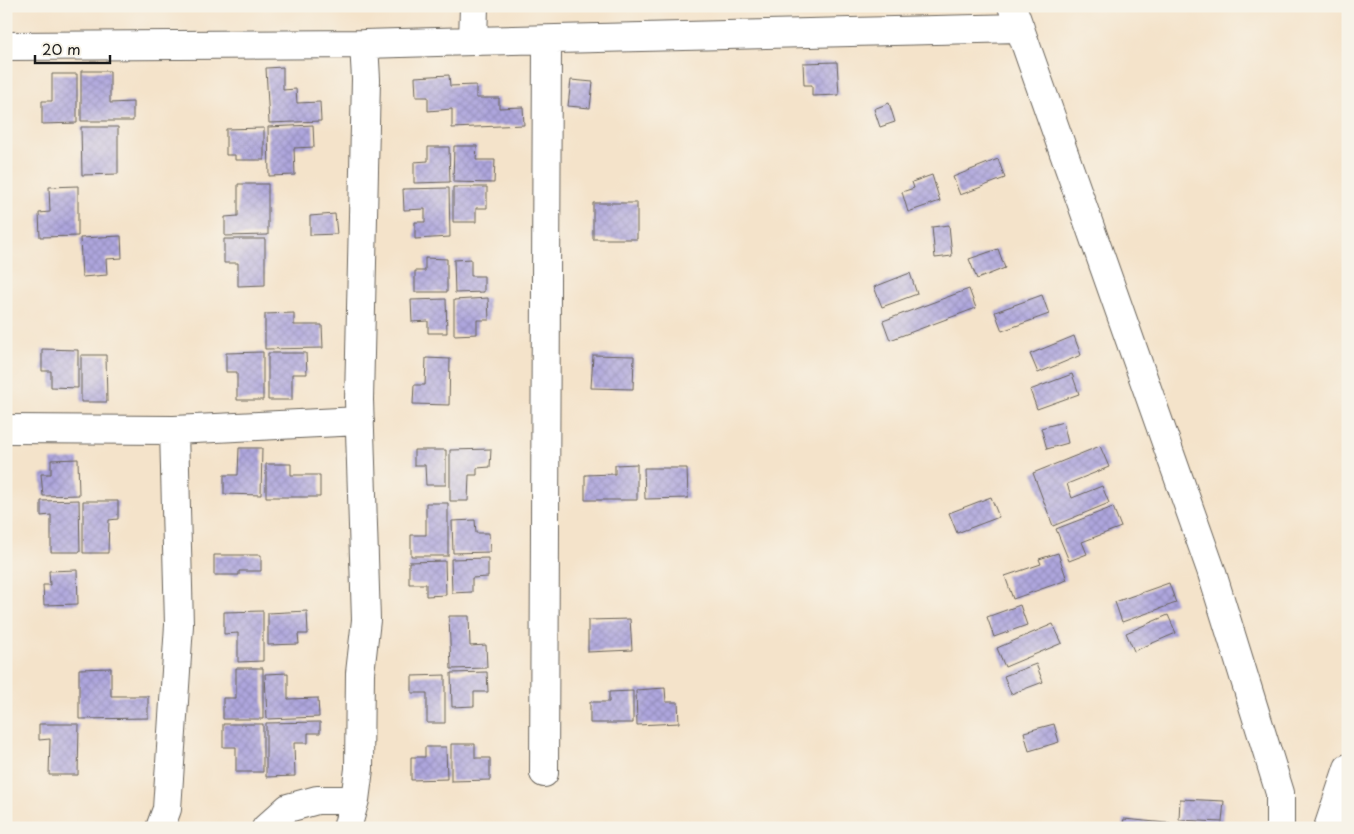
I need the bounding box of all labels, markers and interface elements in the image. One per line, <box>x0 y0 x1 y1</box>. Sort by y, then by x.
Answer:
scale bar <box>35 32 110 64</box>
text: 20 m <box>42 37 81 60</box>

